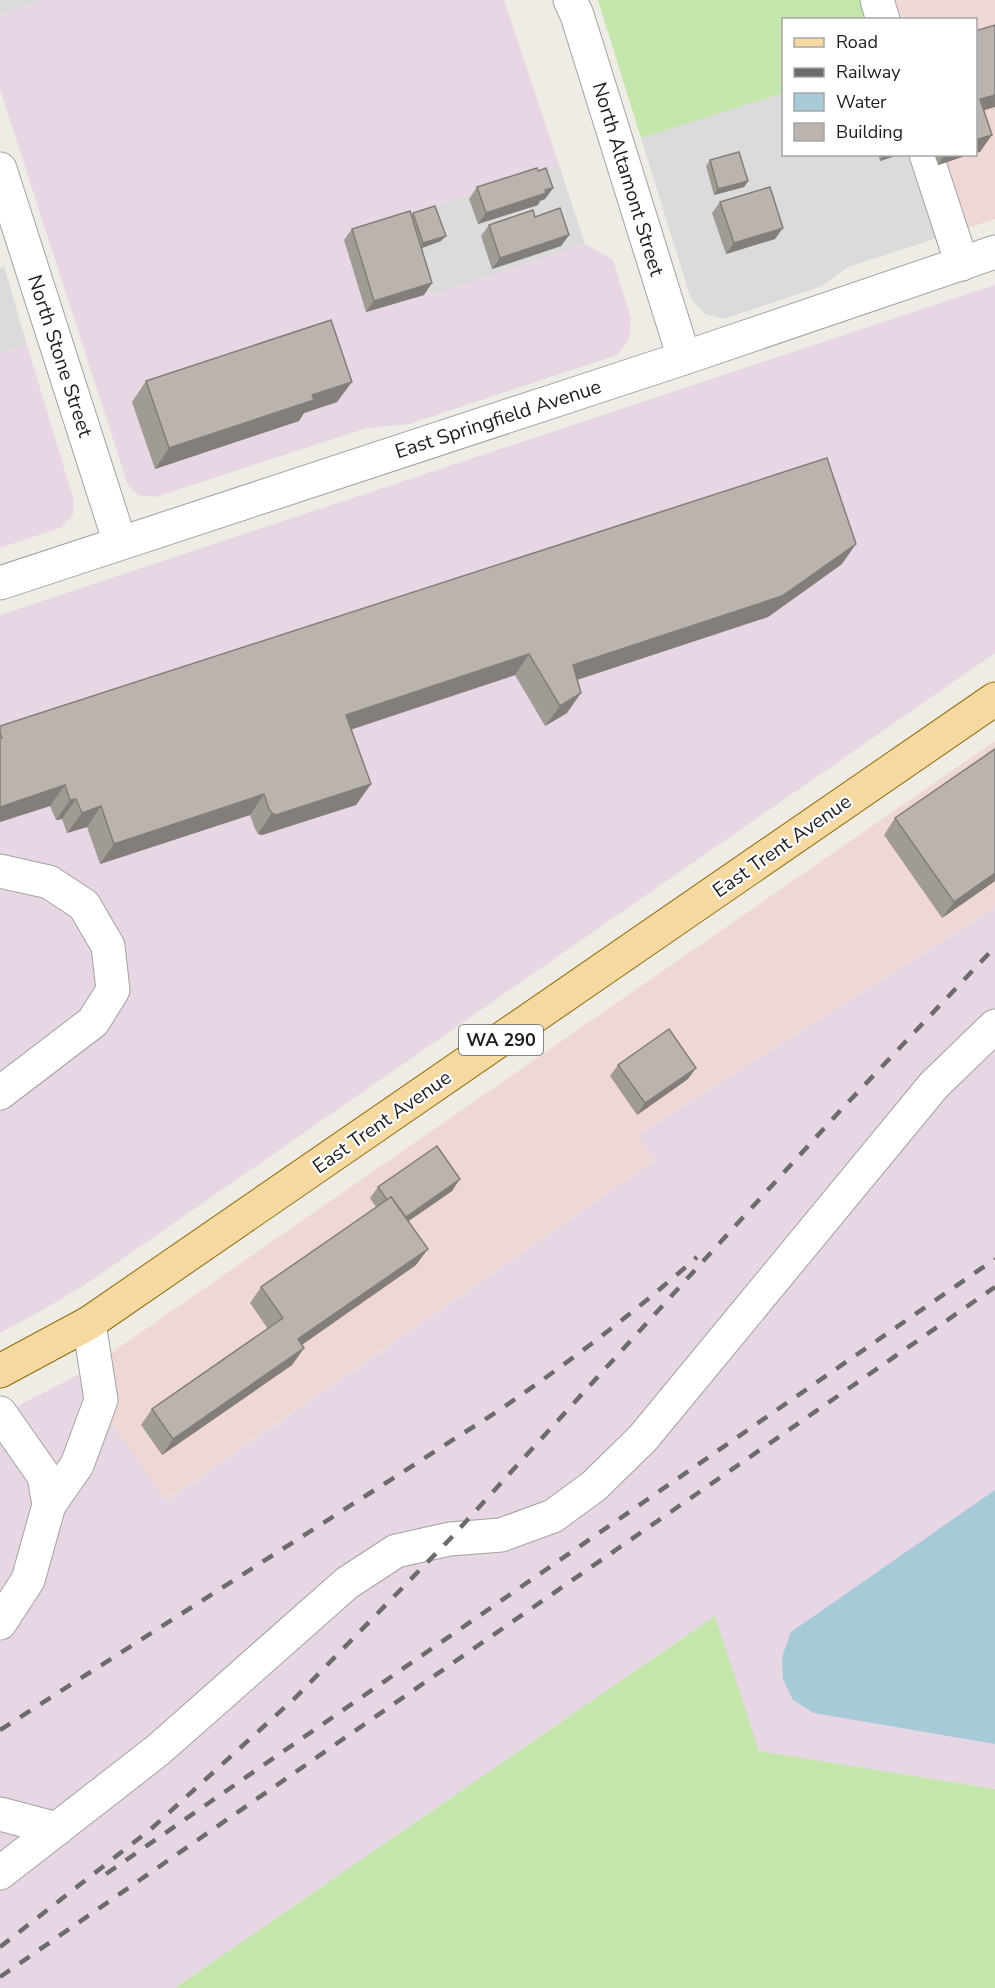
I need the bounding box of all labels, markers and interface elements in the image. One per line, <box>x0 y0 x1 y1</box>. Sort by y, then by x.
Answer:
legend <box>782 18 977 156</box>
text: Road <box>836 30 878 54</box>
text: Railway <box>836 60 901 84</box>
street label: North Altamont Street <box>586 79 671 280</box>
text: Water <box>836 90 887 114</box>
text: Building <box>836 120 903 144</box>
street label: North Stone Street <box>21 271 99 442</box>
street label: East Springfield Avenue <box>392 373 604 465</box>
street label: East Trent Avenue <box>707 788 857 904</box>
road number: WA 290 <box>459 1025 543 1055</box>
street label: East Trent Avenue <box>307 1064 457 1180</box>

